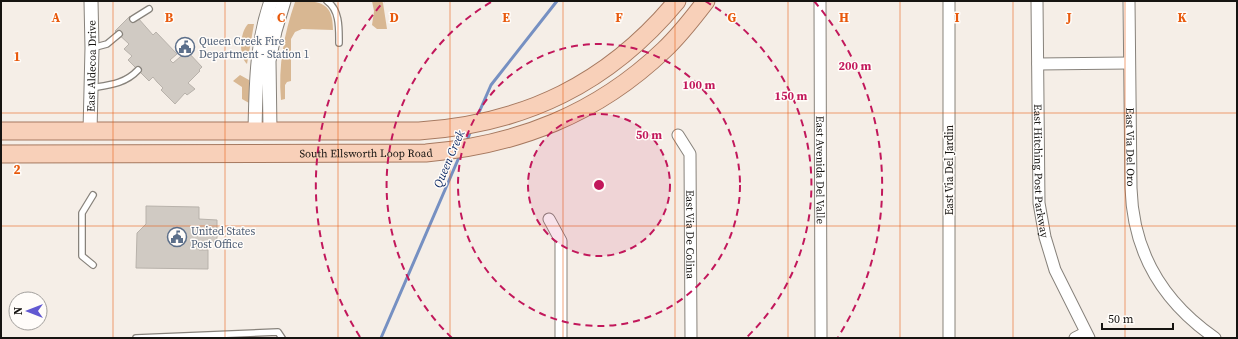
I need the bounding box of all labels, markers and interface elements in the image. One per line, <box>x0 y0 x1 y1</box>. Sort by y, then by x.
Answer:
text: A <box>52 9 61 26</box>
text: B <box>165 9 174 26</box>
text: C <box>277 9 285 26</box>
text: D <box>389 9 399 26</box>
text: E <box>502 9 510 26</box>
text: F <box>615 9 623 26</box>
text: G <box>728 9 737 26</box>
text: H <box>839 9 849 26</box>
text: I <box>954 9 960 26</box>
text: J <box>1065 9 1072 26</box>
text: K <box>1177 9 1187 26</box>
street label: East Aldecoa Drive <box>83 20 100 112</box>
place label: Queen Creek Fire Department - Station 1 <box>199 34 309 62</box>
public building icon: Queen Creek Fire Department - Station 1 <box>174 36 196 58</box>
text: 1 <box>13 48 21 65</box>
text: 200 m <box>839 58 872 74</box>
text: 100 m <box>683 77 716 93</box>
text: 150 m <box>775 88 808 104</box>
street label: East Hitching Post Parkway <box>1031 104 1053 239</box>
street label: East Via Del Oro <box>1123 107 1138 187</box>
street label: East Avenida Del Valle <box>813 116 828 225</box>
street label: East Via Del Jardin <box>942 124 957 215</box>
water label: Queen Creek <box>430 127 468 190</box>
text: 50 m <box>636 127 662 143</box>
street label: South Ellsworth Loop Road <box>299 145 434 161</box>
text: 2 <box>13 161 21 178</box>
centre of rings <box>592 178 606 192</box>
street label: East Via De Colina <box>683 190 698 280</box>
place label: United States Post Office <box>191 224 255 252</box>
public building icon: United States Post Office <box>166 226 188 248</box>
north arrow <box>8 291 48 331</box>
scale bar <box>1102 305 1173 331</box>
text: N <box>11 307 26 315</box>
text: 50 m <box>1108 311 1134 327</box>

